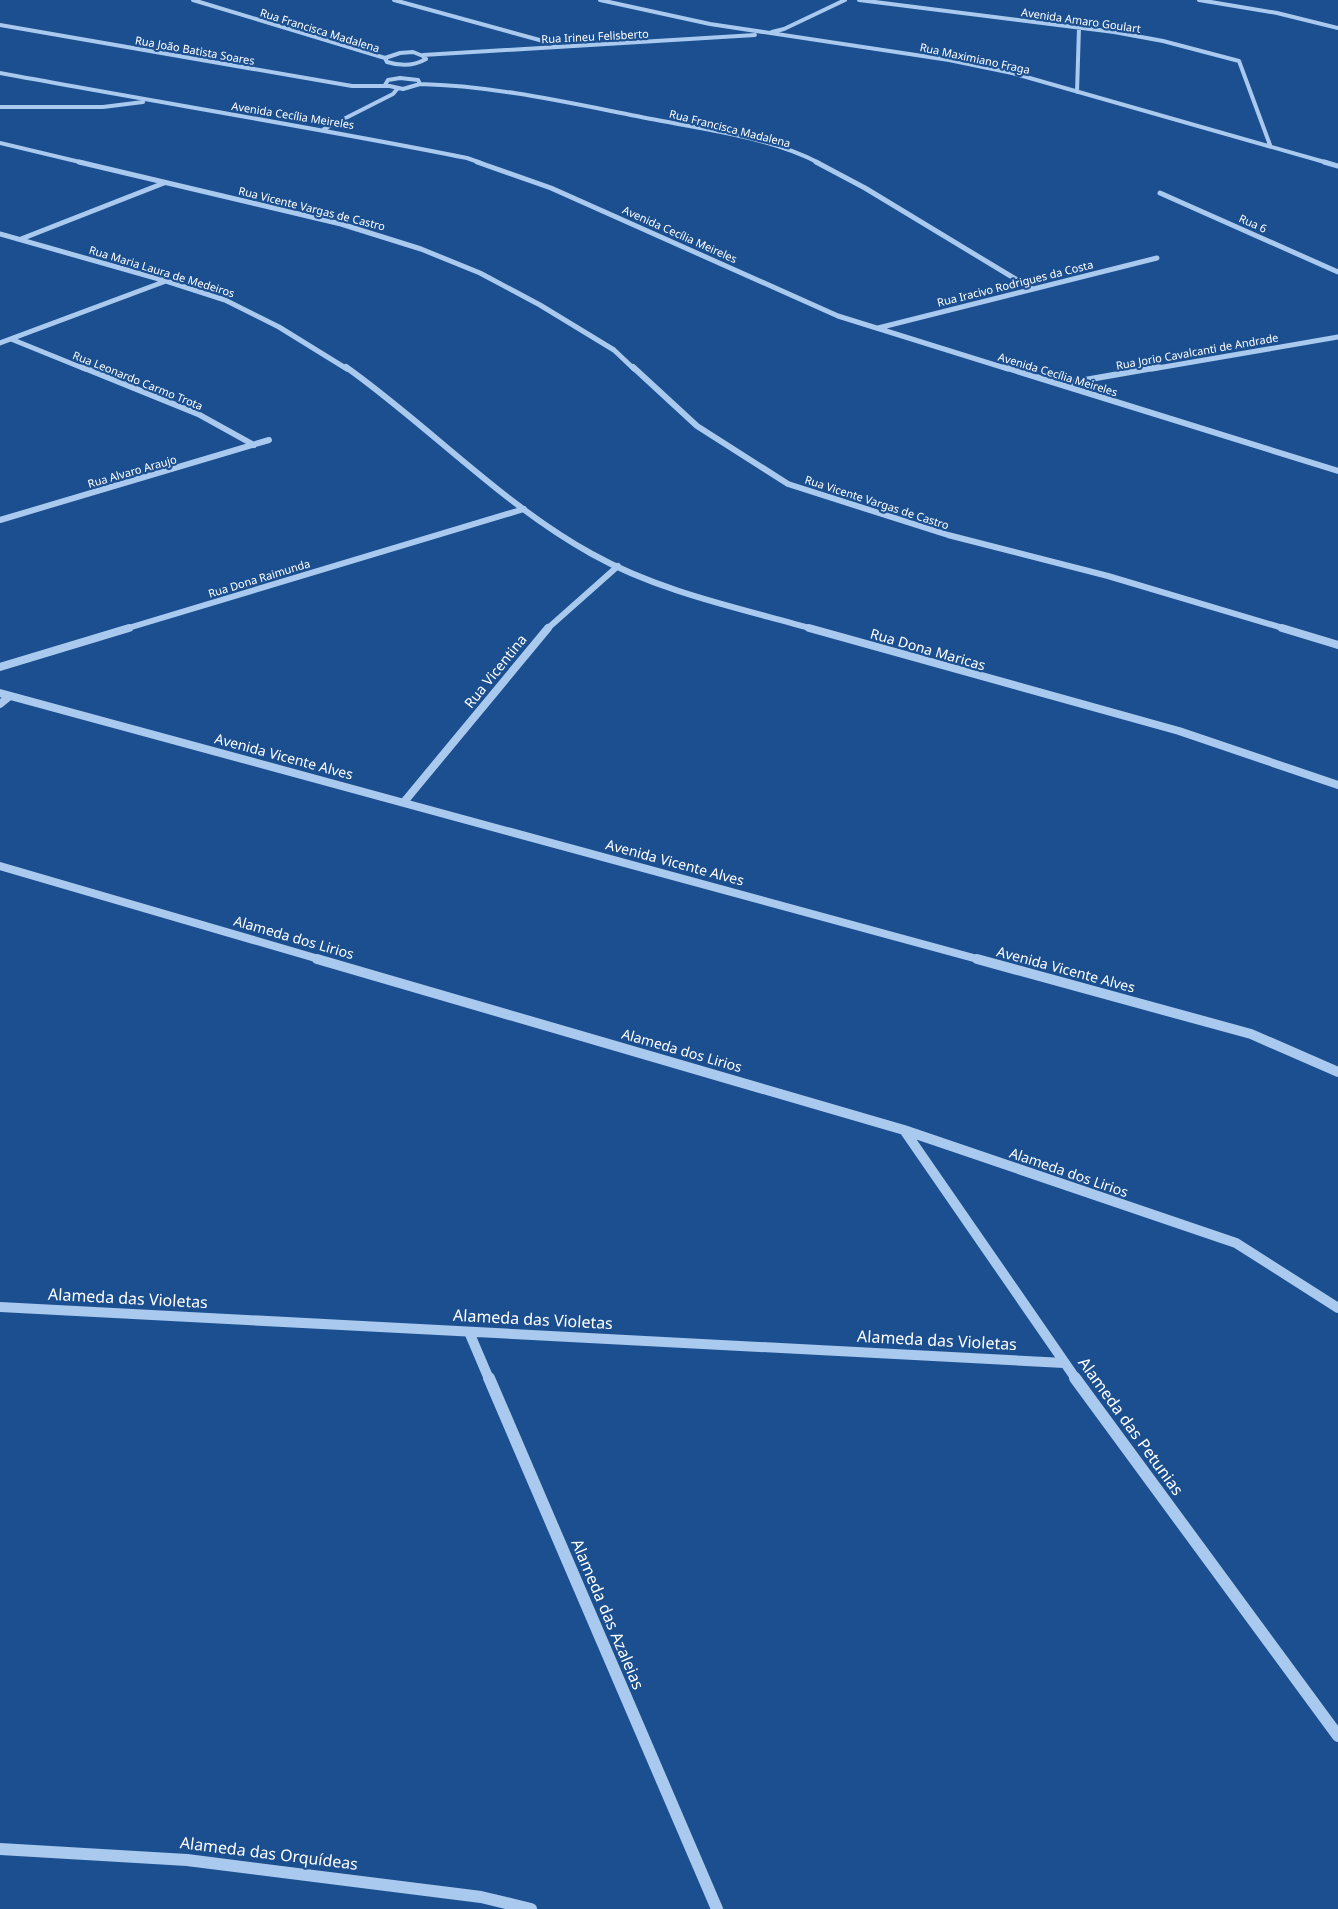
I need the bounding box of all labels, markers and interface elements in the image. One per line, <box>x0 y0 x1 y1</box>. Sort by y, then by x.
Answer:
street label: Avenida Amaro Goulart <box>1020 4 1142 36</box>
street label: Rua Francisca Madalena <box>258 5 382 55</box>
street label: Rua Irineu Felisberto <box>541 26 649 46</box>
street label: Rua João Batista Soares <box>134 32 256 68</box>
street label: Rua Maximiano Fraga <box>919 39 1031 77</box>
street label: Avenida Cecília Meireles <box>231 98 355 132</box>
street label: Rua Francisca Madalena <box>668 106 792 150</box>
street label: Rua Vicente Vargas de Castro <box>237 182 387 234</box>
street label: Avenida Cecília Meireles <box>620 202 740 266</box>
street label: Rua 6 <box>1237 210 1269 236</box>
street label: Rua Maria Laura de Medeiros <box>87 242 237 300</box>
street label: Rua Iracivo Rodrigues da Costa <box>935 256 1095 310</box>
street label: Rua Jorio Cavalcanti de Andrade <box>1115 329 1279 373</box>
street label: Rua Leonardo Carmo Trota <box>71 347 205 413</box>
street label: Avenida Cecília Meireles <box>996 349 1120 399</box>
street label: Rua Alvaro Araujo <box>86 451 179 491</box>
street label: Rua Vicente Vargas de Castro <box>803 472 951 533</box>
street label: Rua Dona Raimunda <box>206 555 312 601</box>
street label: Rua Dona Maricas <box>868 623 988 675</box>
street label: Rua Vicentina <box>460 630 530 712</box>
street label: Avenida Vicente Alves <box>213 728 356 784</box>
street label: Avenida Vicente Alves <box>604 834 747 890</box>
street label: Alameda dos Lirios <box>232 911 357 963</box>
street label: Avenida Vicente Alves <box>995 941 1138 997</box>
street label: Alameda dos Lirios <box>620 1024 745 1076</box>
street label: Alameda dos Lirios <box>1007 1143 1131 1201</box>
street label: Alameda das Violetas <box>48 1283 208 1313</box>
street label: Alameda das Violetas <box>453 1304 613 1334</box>
street label: Alameda das Violetas <box>857 1325 1017 1355</box>
street label: Alameda das Petunias <box>1073 1352 1189 1500</box>
street label: Alameda das Azaleias <box>566 1535 650 1693</box>
street label: Alameda das Orquídeas <box>179 1831 359 1875</box>

